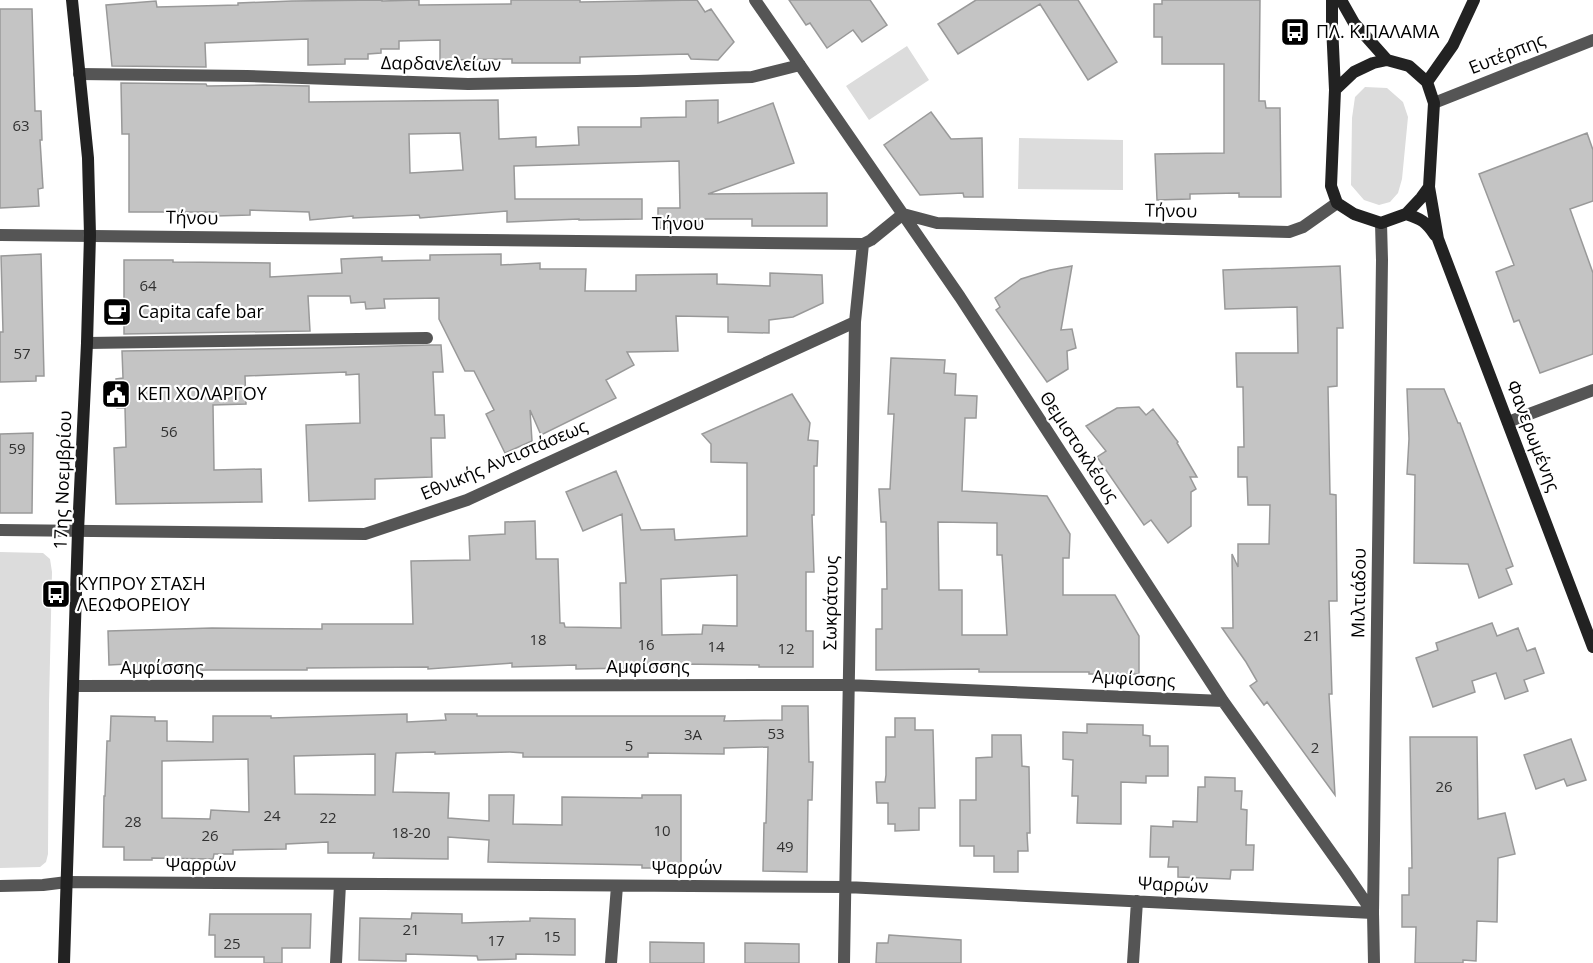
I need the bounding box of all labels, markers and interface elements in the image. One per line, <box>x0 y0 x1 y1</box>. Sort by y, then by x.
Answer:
bus stop icon: ΠΛ. Κ.ΠΑΛΑΜΑ <box>1279 16 1311 48</box>
place label: ΠΛ. Κ.ΠΑΛΑΜΑ <box>1316 19 1440 43</box>
street label: Ευτέρπης <box>1465 27 1549 79</box>
street label: Δαρδανελείων <box>381 50 502 76</box>
house number: 63 <box>12 115 30 135</box>
street label: Τήνου <box>1145 198 1197 222</box>
street label: Τήνου <box>166 205 218 229</box>
street label: Τήνου <box>652 211 704 235</box>
house number: 64 <box>139 275 157 295</box>
cafe icon: Capita cafe bar <box>101 296 133 328</box>
place label: Capita cafe bar <box>138 299 264 323</box>
house number: 57 <box>13 343 31 363</box>
street label: Φανερωμένης <box>1502 376 1566 495</box>
public building icon: ΚΕΠ ΧΟΛΑΡΓΟΥ <box>100 378 132 410</box>
place label: ΚΕΠ ΧΟΛΑΡΓΟΥ <box>137 381 268 405</box>
street label: Θεμιστοκλέους <box>1035 386 1125 507</box>
street label: 17ης Νοεμβρίου <box>48 410 76 550</box>
street label: Εθνικής Αντιστάσεως <box>417 413 591 505</box>
house number: 56 <box>160 421 178 441</box>
house number: 59 <box>8 438 26 458</box>
street label: Μιλτιάδου <box>1345 548 1371 638</box>
street label: Σωκράτους <box>817 555 843 650</box>
place label: ΚΥΠΡΟΥ ΣΤΑΣΗ ΛΕΩΦΟΡΕΙΟΥ <box>77 571 206 616</box>
bus stop icon: ΚΥΠΡΟΥ ΣΤΑΣΗ ΛΕΩΦΟΡΕΙΟΥ <box>40 578 72 610</box>
house number: 21 <box>1303 625 1321 645</box>
house number: 18 <box>529 629 547 649</box>
house number: 16 <box>637 634 655 654</box>
house number: 14 <box>707 636 725 656</box>
house number: 12 <box>777 638 795 658</box>
street label: Αμφίσσης <box>606 654 690 678</box>
street label: Αμφίσσης <box>120 655 204 679</box>
street label: Αμφίσσης <box>1092 664 1177 692</box>
house number: 53 <box>767 723 785 743</box>
house number: 3Α <box>684 724 703 744</box>
house number: 5 <box>625 735 633 755</box>
house number: 2 <box>1311 737 1319 757</box>
house number: 26 <box>1435 776 1453 796</box>
house number: 24 <box>263 805 281 825</box>
house number: 22 <box>319 807 337 827</box>
house number: 28 <box>124 811 142 831</box>
house number: 10 <box>653 820 671 840</box>
house number: 18-20 <box>391 822 431 842</box>
house number: 26 <box>201 825 219 845</box>
house number: 49 <box>776 836 794 856</box>
street label: Ψαρρών <box>166 852 237 876</box>
street label: Ψαρρών <box>652 855 723 879</box>
street label: Ψαρρών <box>1137 870 1209 898</box>
house number: 21 <box>402 919 420 939</box>
house number: 15 <box>543 926 561 946</box>
house number: 17 <box>487 930 505 950</box>
house number: 25 <box>223 933 241 953</box>

